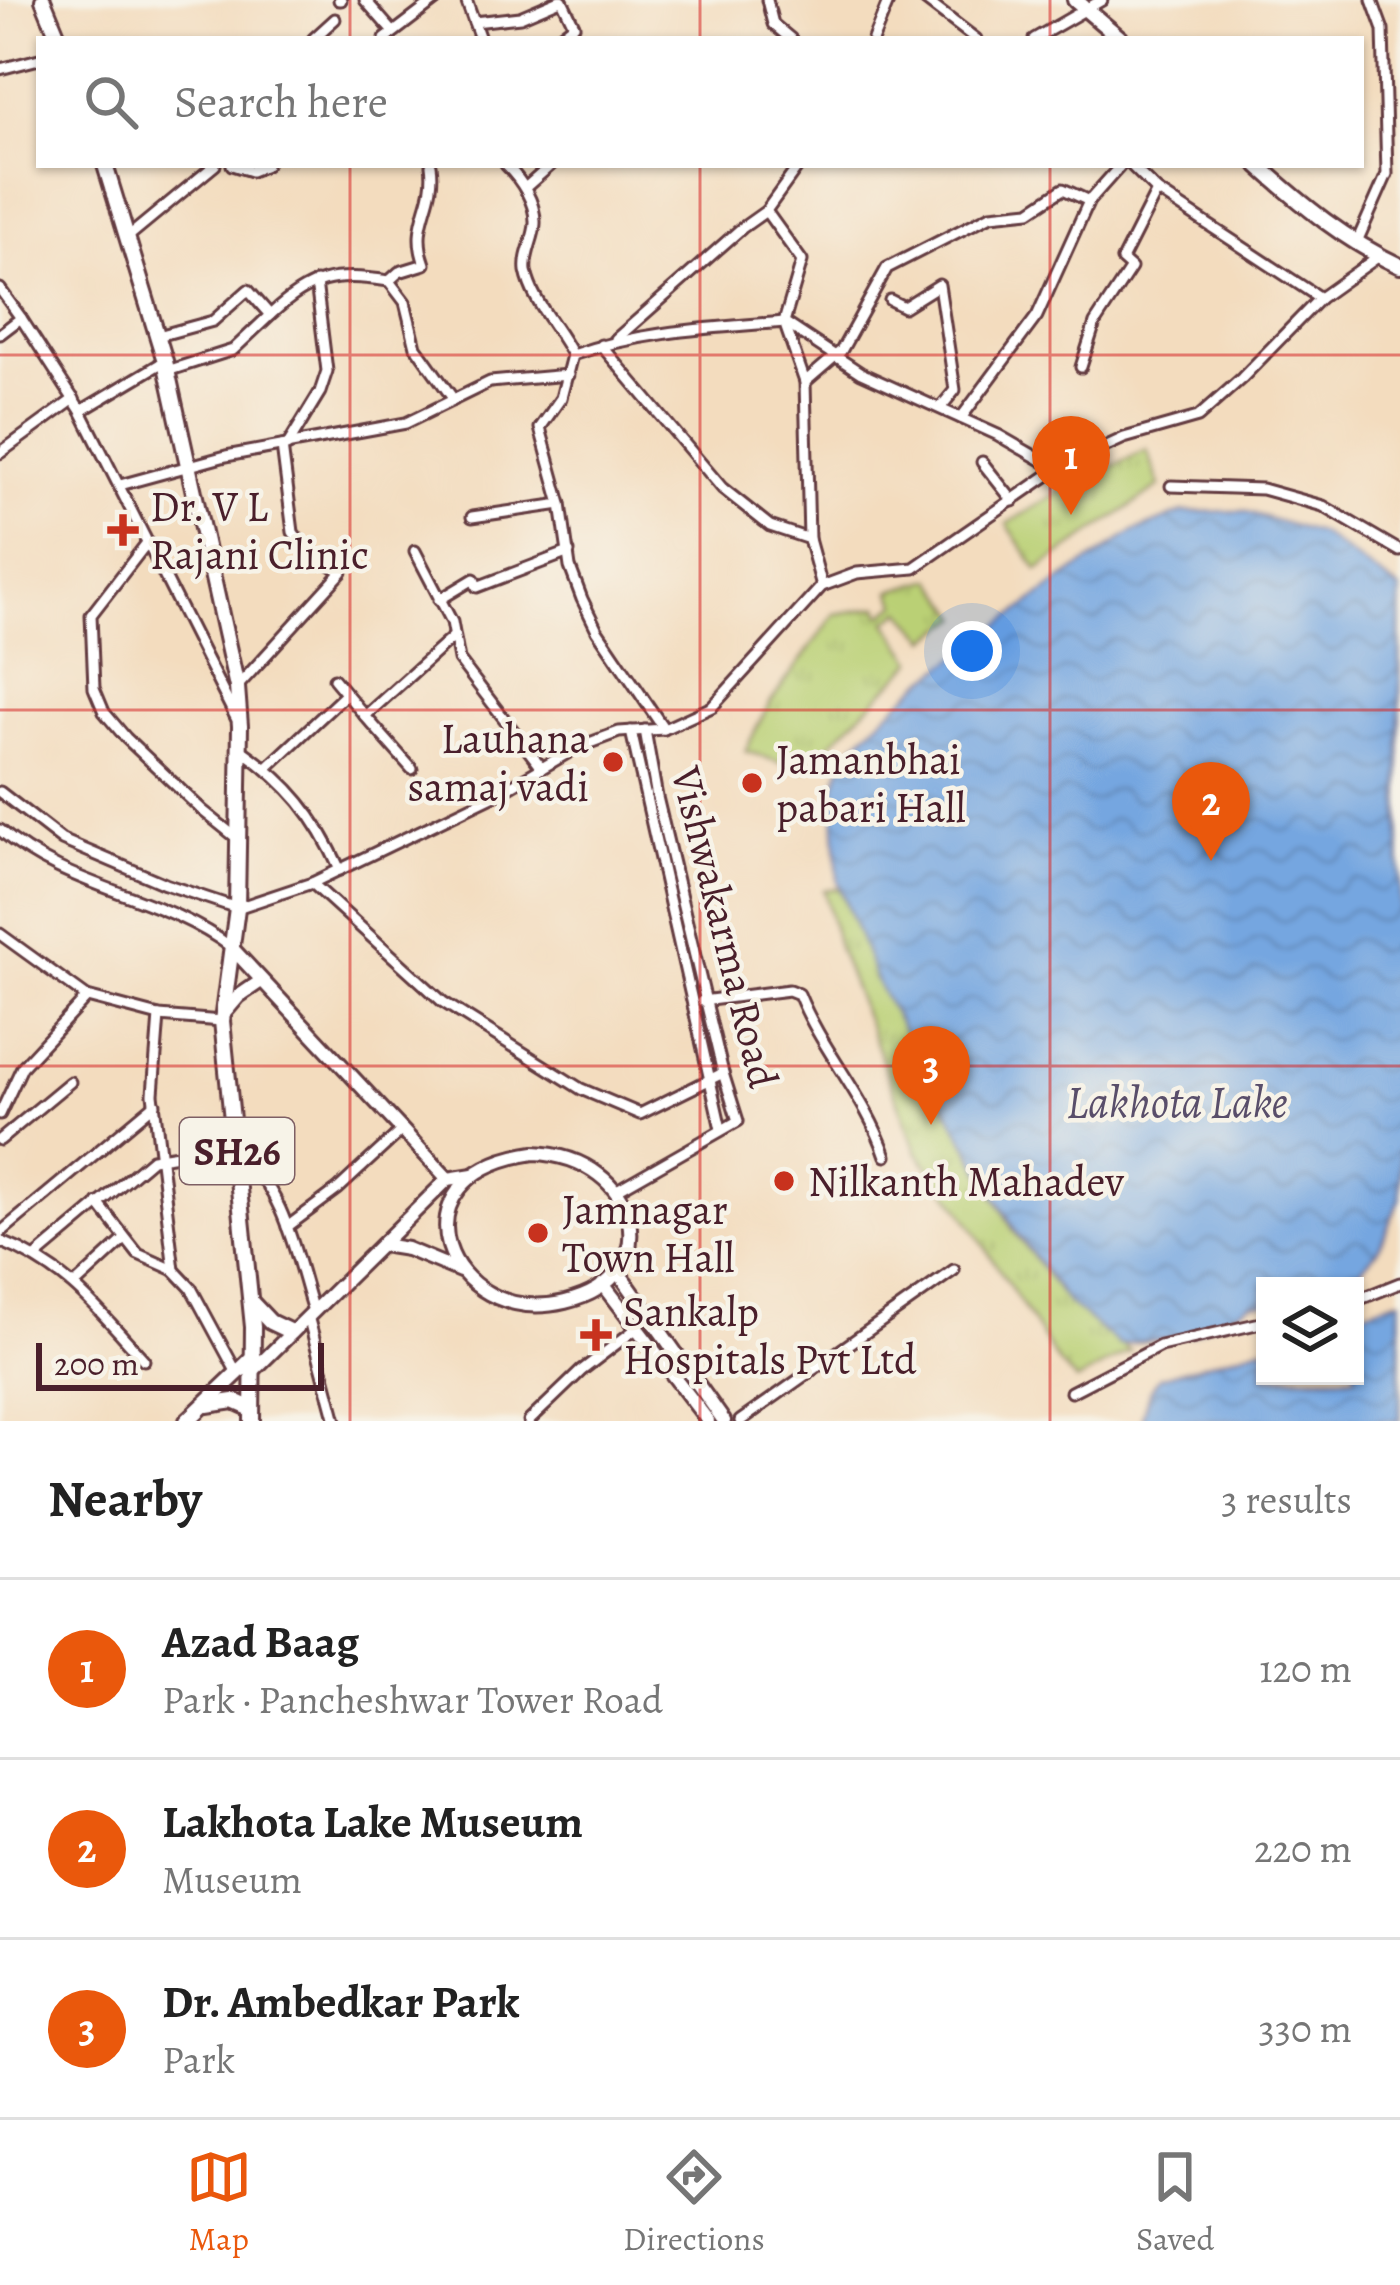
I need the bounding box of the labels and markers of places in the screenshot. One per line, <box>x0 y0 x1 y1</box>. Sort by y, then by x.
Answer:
pin: 1 <box>1032 416 1110 515</box>
place label: Dr. V L Rajani Clinic <box>150 478 369 583</box>
marker: Dr. V L Rajani Clinic <box>107 514 139 546</box>
place label: Lauhana samaj vadi <box>407 710 589 815</box>
place label: Jamanbhai pabari Hall <box>776 731 966 836</box>
marker: Lauhana samaj vadi <box>600 749 626 775</box>
pin: 2 <box>1172 762 1250 861</box>
marker: Jamanbhai pabari Hall <box>739 770 765 796</box>
pin: 3 <box>892 1026 970 1125</box>
place label: Nilkanth Mahadev <box>808 1153 1124 1210</box>
marker: Nilkanth Mahadev <box>771 1168 797 1194</box>
place label: Jamnagar Town Hall <box>562 1181 735 1286</box>
marker: Jamnagar Town Hall <box>525 1220 551 1246</box>
place label: Sankalp Hospitals Pvt Ltd <box>623 1283 917 1388</box>
marker: Sankalp Hospitals Pvt Ltd <box>580 1319 612 1351</box>

